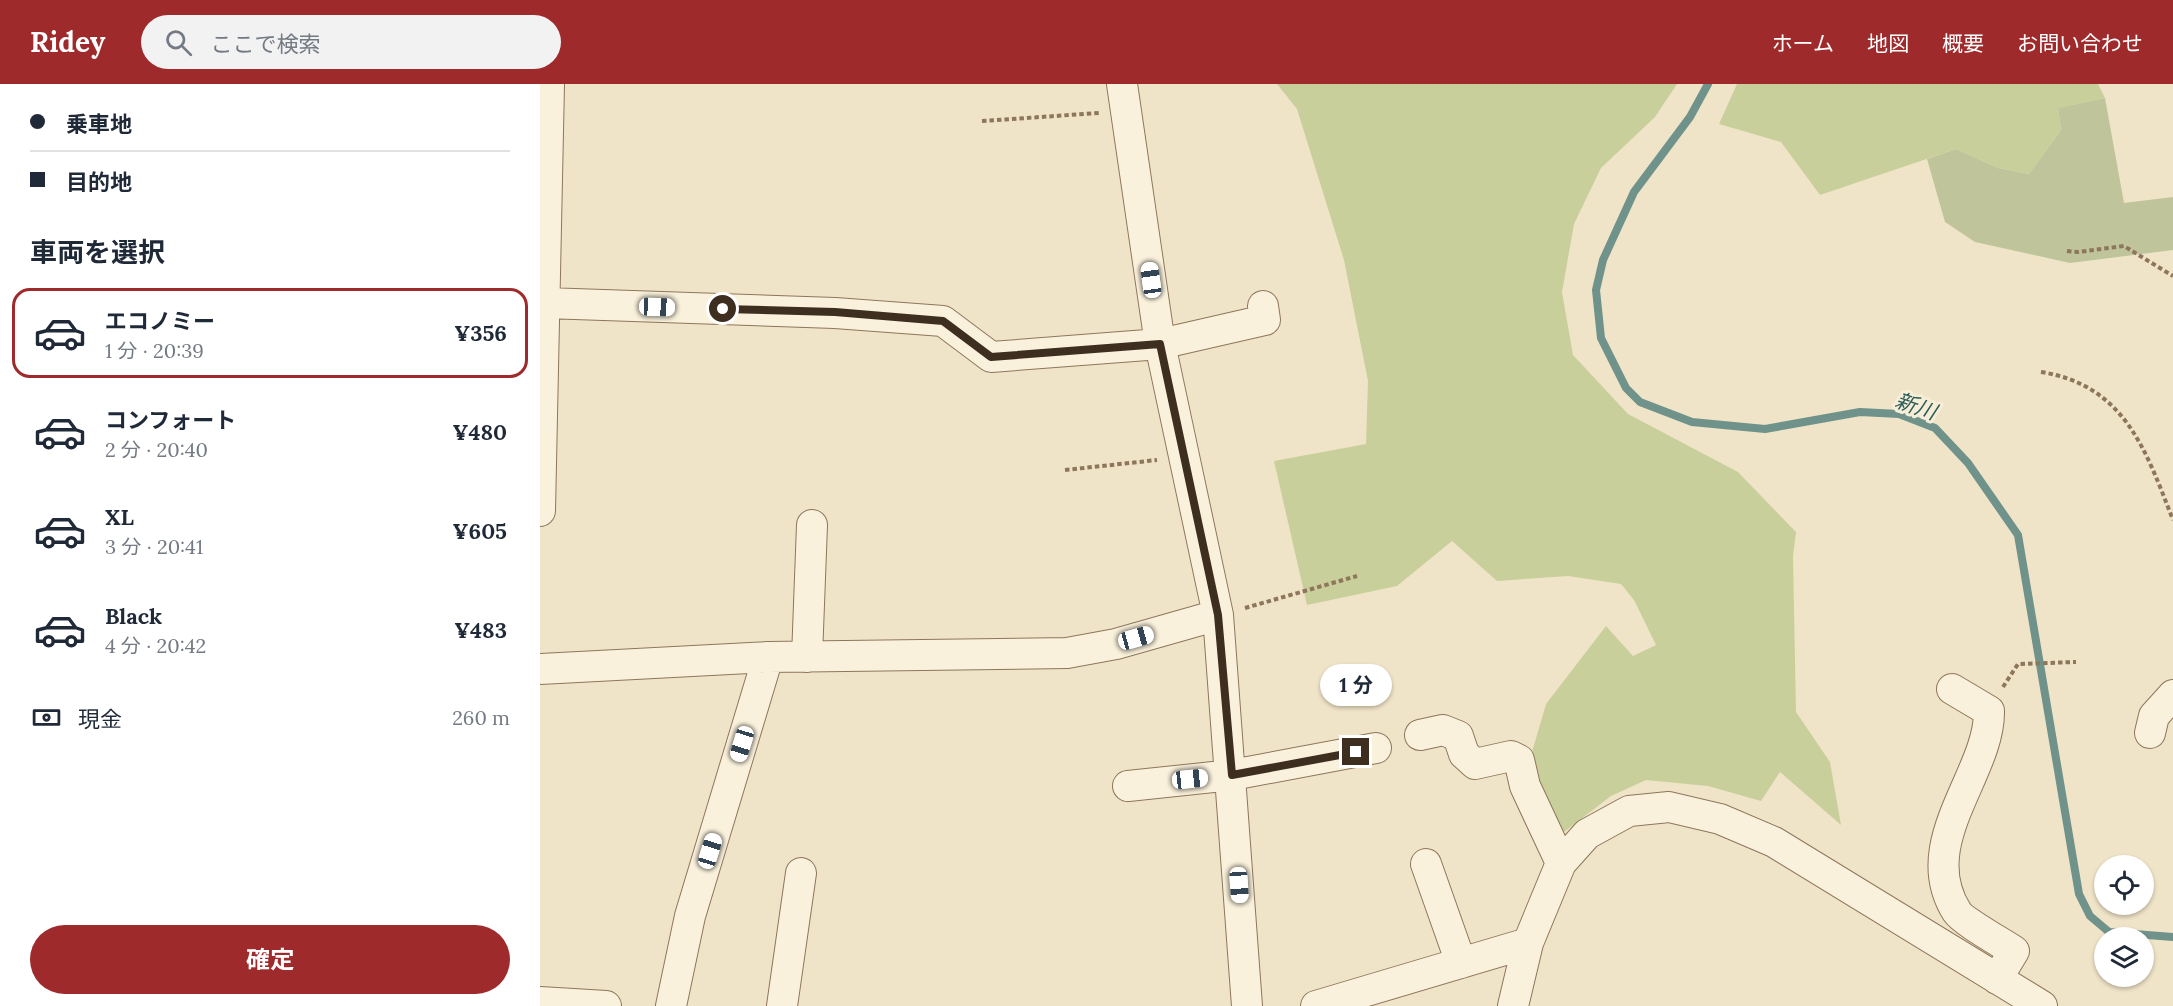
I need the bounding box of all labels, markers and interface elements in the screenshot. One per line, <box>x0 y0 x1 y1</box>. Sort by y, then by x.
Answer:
search box <box>141 15 561 69</box>
text: Ridey <box>30 24 105 60</box>
icon: search <box>162 26 195 59</box>
text: ここで検索 <box>210 30 320 58</box>
text: ホーム <box>1772 30 1834 57</box>
text: 地図 <box>1867 30 1909 57</box>
text: 概要 <box>1942 30 1984 57</box>
text: お問い合わせ <box>2017 30 2143 57</box>
text: 乗車地 <box>66 110 132 138</box>
text: 目的地 <box>66 168 132 196</box>
text: 車両を選択 <box>30 235 165 269</box>
car <box>1140 261 1162 299</box>
route start <box>709 295 736 322</box>
car <box>639 297 675 317</box>
icon: car <box>33 306 87 360</box>
text: エコノミー <box>105 307 215 335</box>
text: ¥356 <box>454 319 507 347</box>
text: 1 分 · 20:39 <box>105 338 204 363</box>
water label: 新川 <box>1892 386 1942 426</box>
icon: car <box>33 405 87 459</box>
text: コンフォート <box>105 406 236 434</box>
text: ¥480 <box>453 418 507 446</box>
text: 2 分 · 20:40 <box>105 437 208 462</box>
text: XL <box>105 503 134 531</box>
icon: car <box>33 504 87 558</box>
text: ¥605 <box>453 517 507 545</box>
text: 3 分 · 20:41 <box>105 534 203 559</box>
text: Black <box>105 602 162 630</box>
icon: car <box>33 603 87 657</box>
text: ¥483 <box>454 616 507 644</box>
car <box>1116 624 1156 652</box>
text: 4 分 · 20:42 <box>105 633 206 658</box>
callout: 1 分 <box>1320 665 1392 707</box>
text: 1 分 <box>1339 672 1373 697</box>
icon: cash <box>30 701 63 734</box>
text: 現金 <box>78 705 122 733</box>
text: 260 m <box>452 705 510 730</box>
car <box>728 724 756 764</box>
route end <box>1342 738 1369 765</box>
car <box>1171 768 1209 790</box>
car <box>696 831 724 871</box>
map controls <box>2094 855 2154 987</box>
button: locate <box>2094 855 2154 915</box>
car <box>1229 866 1249 904</box>
button: 確定 <box>30 925 510 994</box>
button: layers <box>2094 927 2154 987</box>

